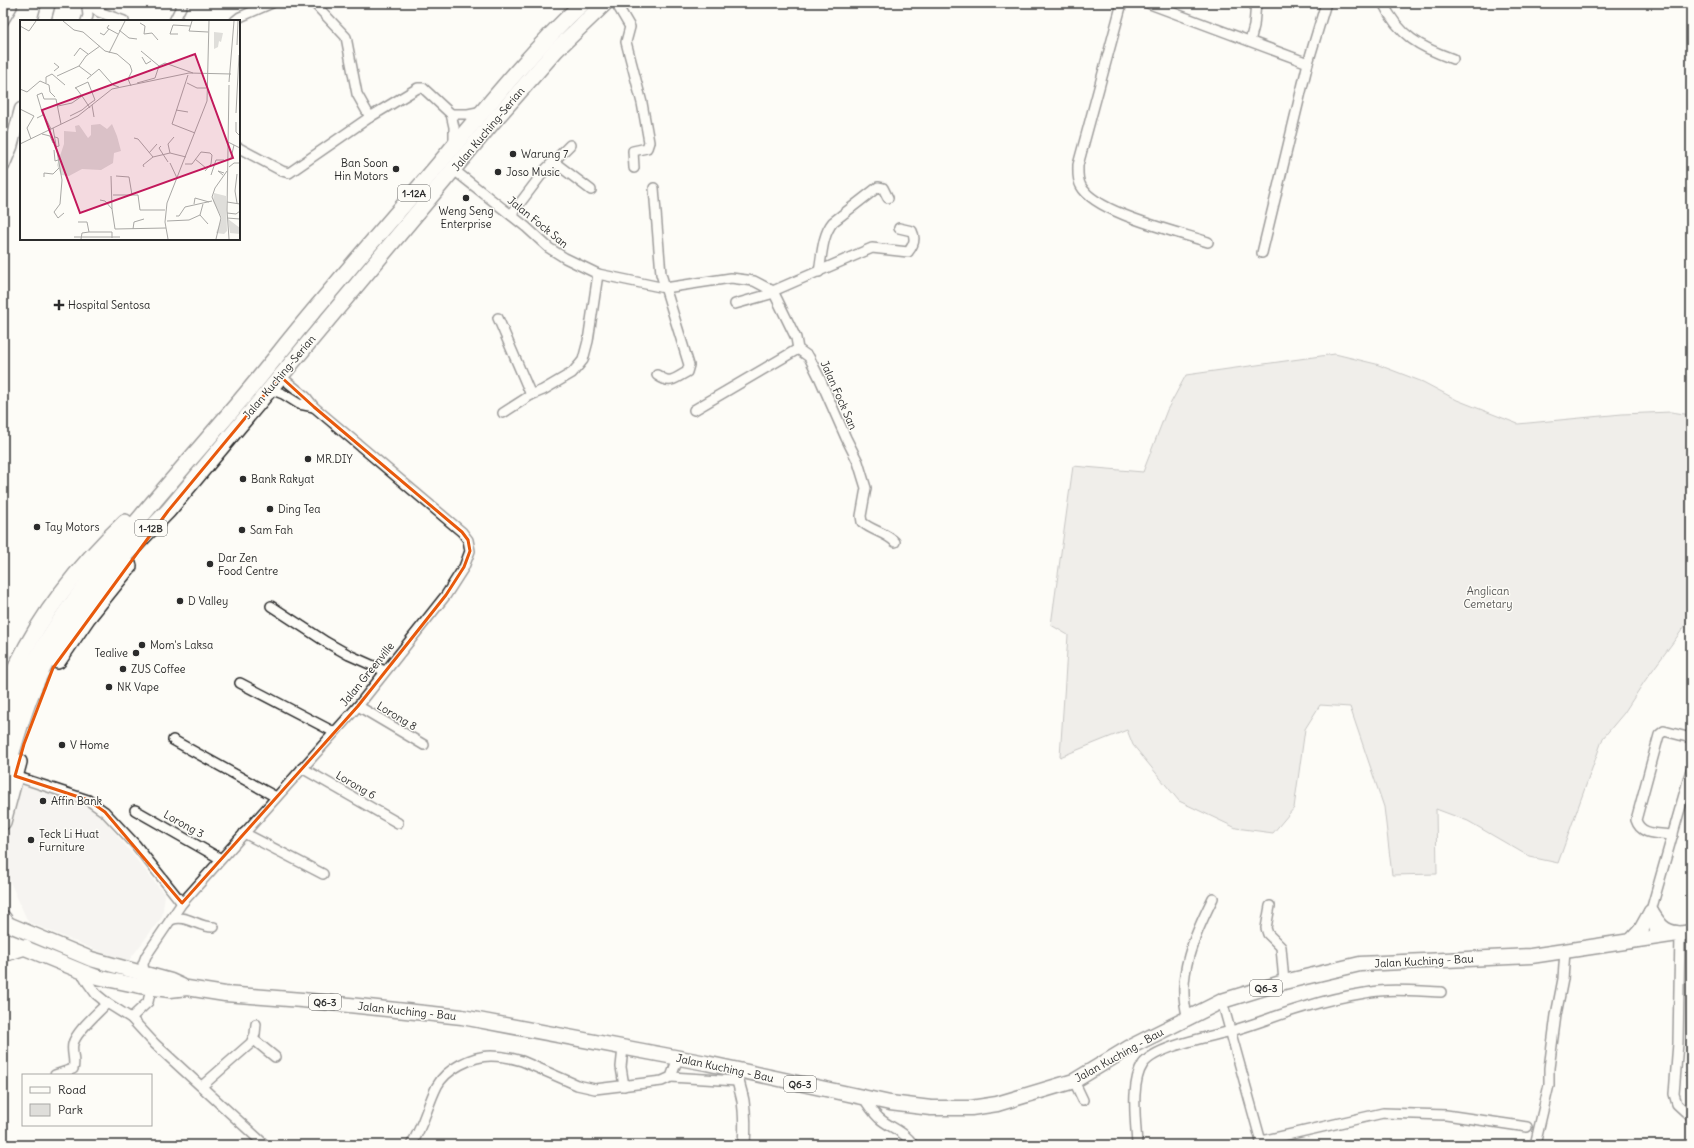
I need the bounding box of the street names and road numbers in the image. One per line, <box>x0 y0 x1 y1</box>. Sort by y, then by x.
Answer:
street label: Jalan Kuching-Serian <box>449 84 527 174</box>
road number: 1-12A <box>398 185 430 201</box>
street label: Jalan Fock San <box>505 193 571 251</box>
street label: Jalan Kuching-Serian <box>240 332 318 422</box>
street label: Jalan Fock San <box>818 358 860 432</box>
road number: 1-12B <box>135 520 167 536</box>
street label: Jalan Greenville <box>337 639 397 709</box>
street label: Lorong 8 <box>375 699 419 733</box>
street label: Lorong 6 <box>333 768 379 802</box>
street label: Lorong 3 <box>161 807 207 841</box>
street label: Jalan Kuching - Bau <box>1374 951 1475 971</box>
road number: Q6-3 <box>1250 980 1282 996</box>
road number: Q6-3 <box>309 994 341 1010</box>
street label: Jalan Kuching - Bau <box>357 999 458 1023</box>
street label: Jalan Kuching - Bau <box>1072 1025 1166 1085</box>
street label: Jalan Kuching - Bau <box>675 1051 776 1085</box>
road number: Q6-3 <box>784 1076 816 1092</box>

